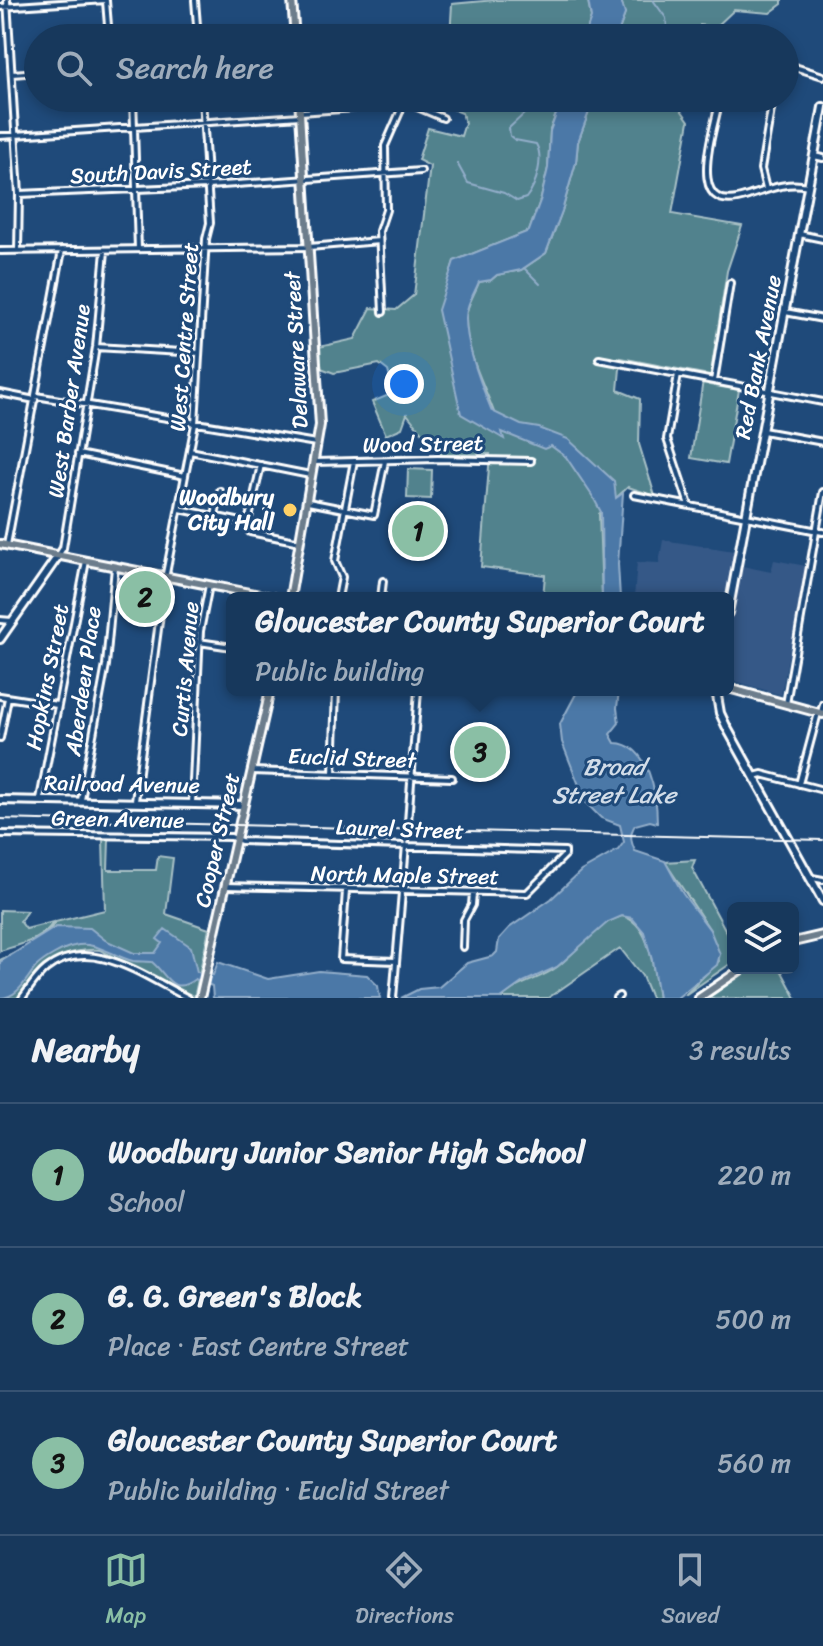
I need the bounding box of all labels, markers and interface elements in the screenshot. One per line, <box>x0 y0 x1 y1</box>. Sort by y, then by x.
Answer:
search box <box>24 24 799 112</box>
text: Search here <box>116 41 274 95</box>
icon: search <box>52 46 96 90</box>
street label: South Davis Street <box>69 147 253 195</box>
street label: West Centre Street <box>158 241 210 433</box>
street label: Delaware Street <box>272 269 320 430</box>
street label: Red Bank Avenue <box>723 272 793 442</box>
street label: West Barber Avenue <box>36 301 102 501</box>
your location <box>384 364 424 404</box>
street label: Wood Street <box>362 423 484 465</box>
place label: Woodbury City Hall <box>179 478 276 542</box>
marker: Woodbury City Hall <box>281 501 299 519</box>
pin: 1 <box>392 501 444 561</box>
pin: 2 <box>119 567 171 627</box>
popup <box>226 592 734 696</box>
text: Gloucester County Superior Court <box>255 594 705 648</box>
street label: Hopkins Street <box>14 600 80 754</box>
street label: Curtis Avenue <box>160 600 210 738</box>
street label: Aberdeen Place <box>53 604 113 759</box>
text: Public building <box>255 648 425 694</box>
pin: 3 <box>454 722 506 782</box>
street label: Euclid Street <box>287 736 418 780</box>
water label: Broad Street Lake <box>552 746 679 816</box>
street label: Railroad Avenue <box>44 763 200 805</box>
street label: Cooper Street <box>183 769 251 911</box>
street label: Green Avenue <box>51 798 185 840</box>
street label: Laurel Street <box>335 807 465 851</box>
street label: North Maple Street <box>311 854 500 896</box>
map controls <box>727 902 799 974</box>
button: layers <box>727 902 799 974</box>
text: Nearby <box>32 1020 140 1080</box>
text: 3 results <box>689 1027 791 1073</box>
text: Woodbury Junior Senior High School <box>108 1125 585 1179</box>
text: 1 <box>52 1152 64 1198</box>
text: 220 m <box>718 1152 791 1198</box>
text: School <box>108 1179 185 1225</box>
text: G. G. Green's Block <box>108 1269 362 1323</box>
text: 2 <box>50 1296 66 1342</box>
text: 500 m <box>716 1296 791 1342</box>
text: Place · East Centre Street <box>108 1323 409 1369</box>
text: Gloucester County Superior Court <box>108 1413 557 1467</box>
text: 3 <box>51 1440 65 1486</box>
text: 560 m <box>717 1440 791 1486</box>
text: Public building · Euclid Street <box>108 1467 449 1513</box>
tab: Map <box>104 1548 148 1635</box>
tab: Directions <box>355 1548 454 1635</box>
tab: Saved <box>661 1548 719 1635</box>

